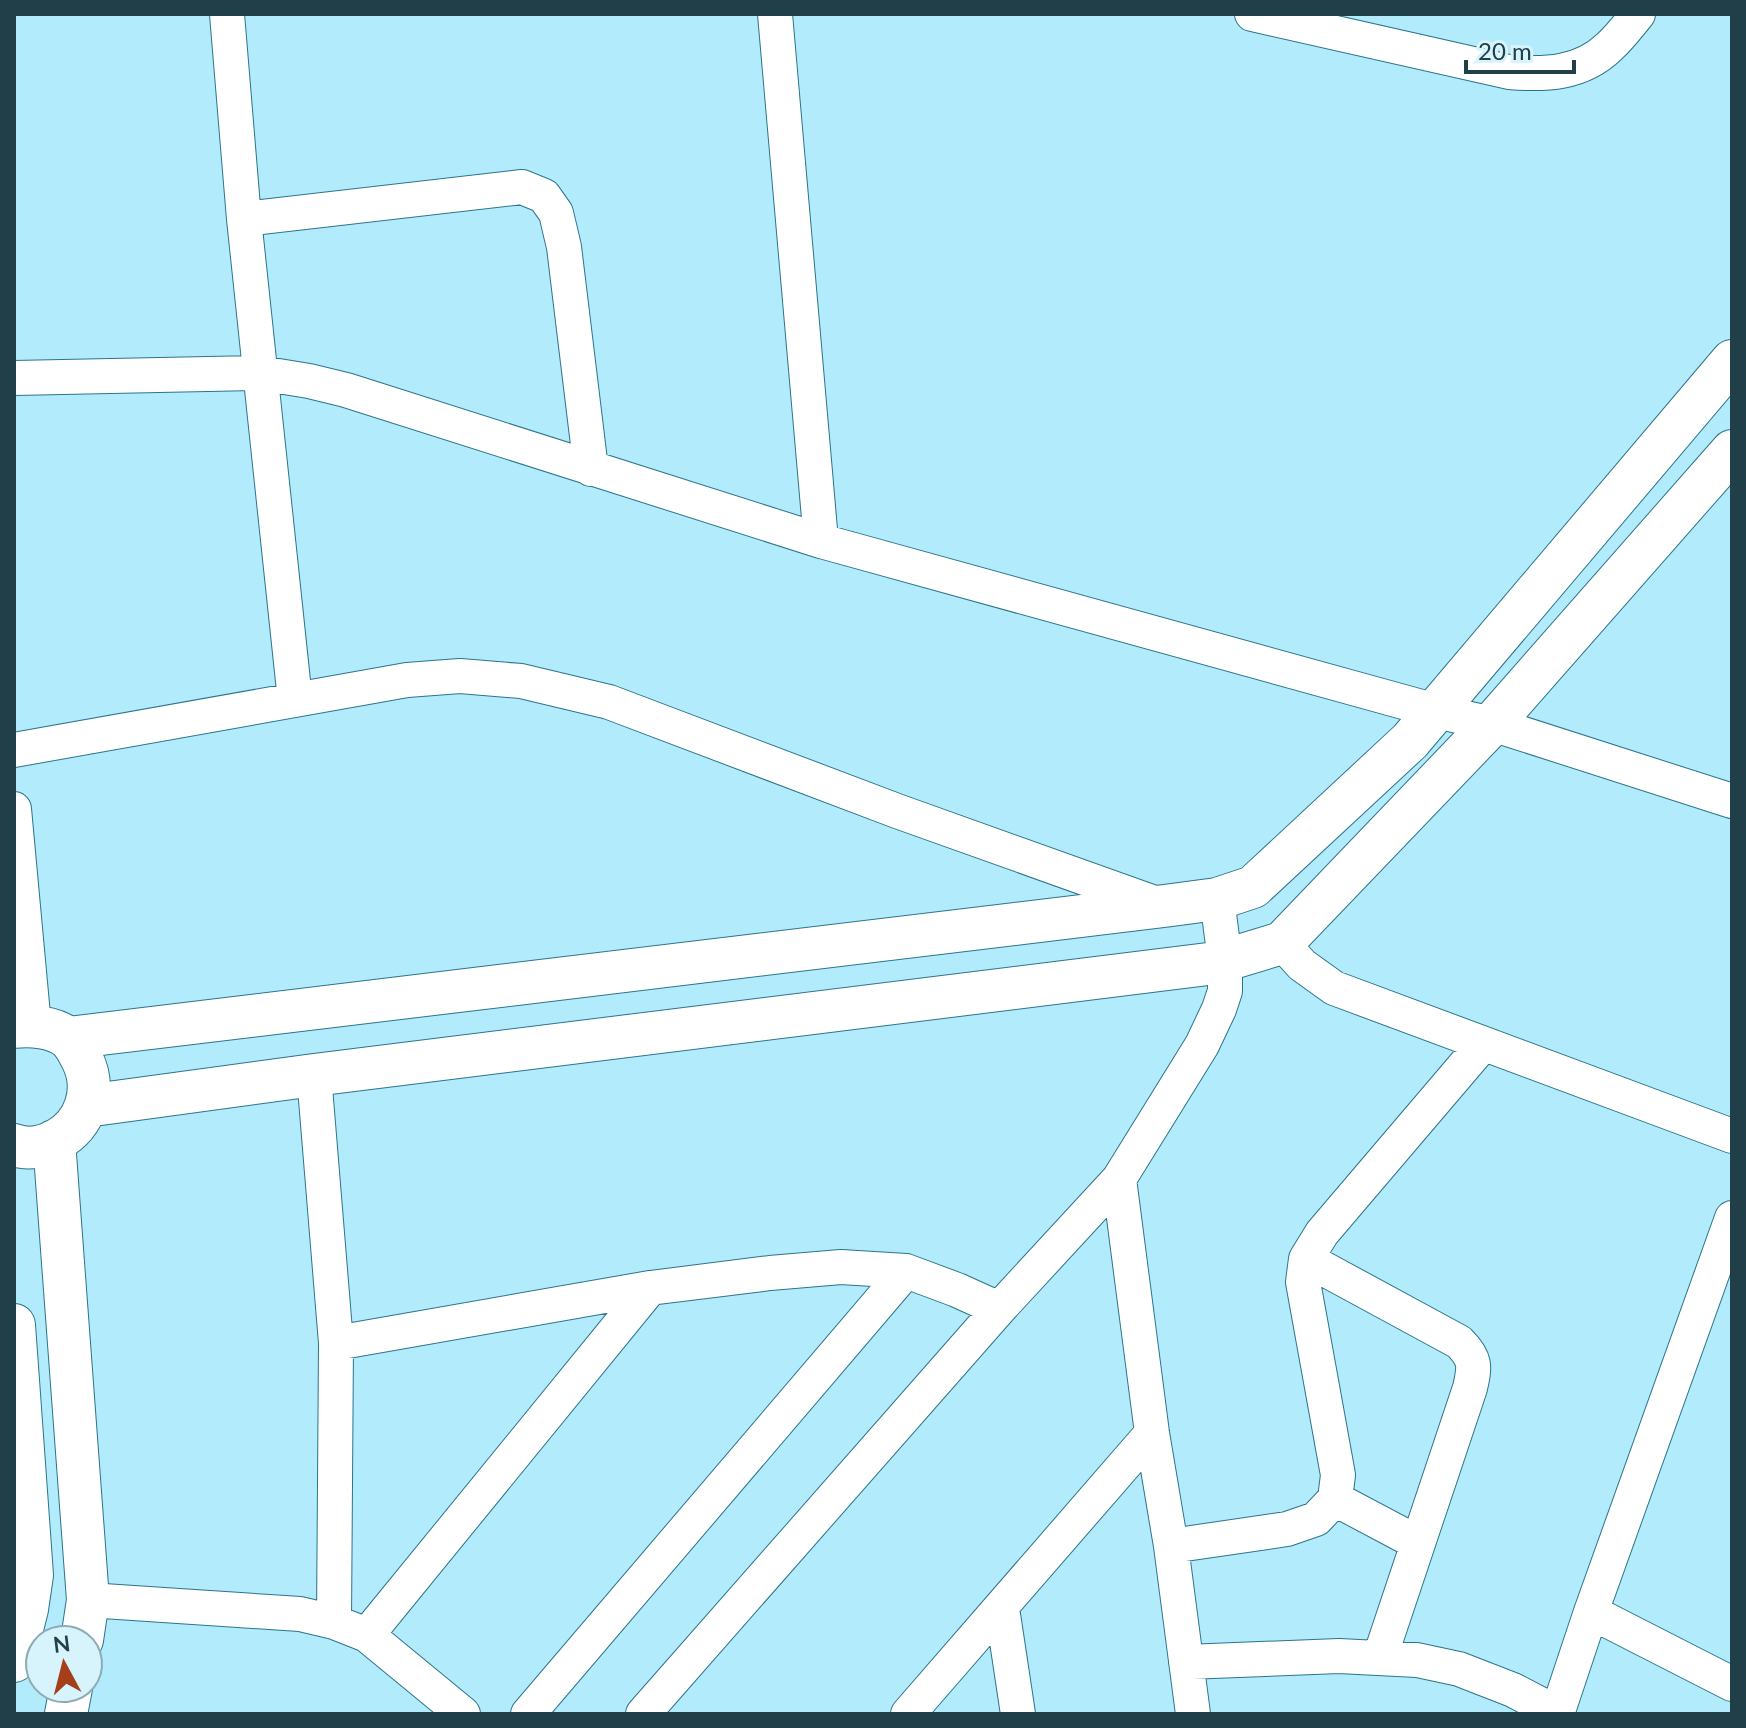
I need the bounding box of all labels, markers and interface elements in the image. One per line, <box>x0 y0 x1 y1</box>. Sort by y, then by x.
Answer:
scale bar <box>1466 24 1574 74</box>
text: 20 m <box>1478 36 1532 65</box>
north arrow <box>24 1624 104 1704</box>
text: N <box>51 1629 72 1658</box>

